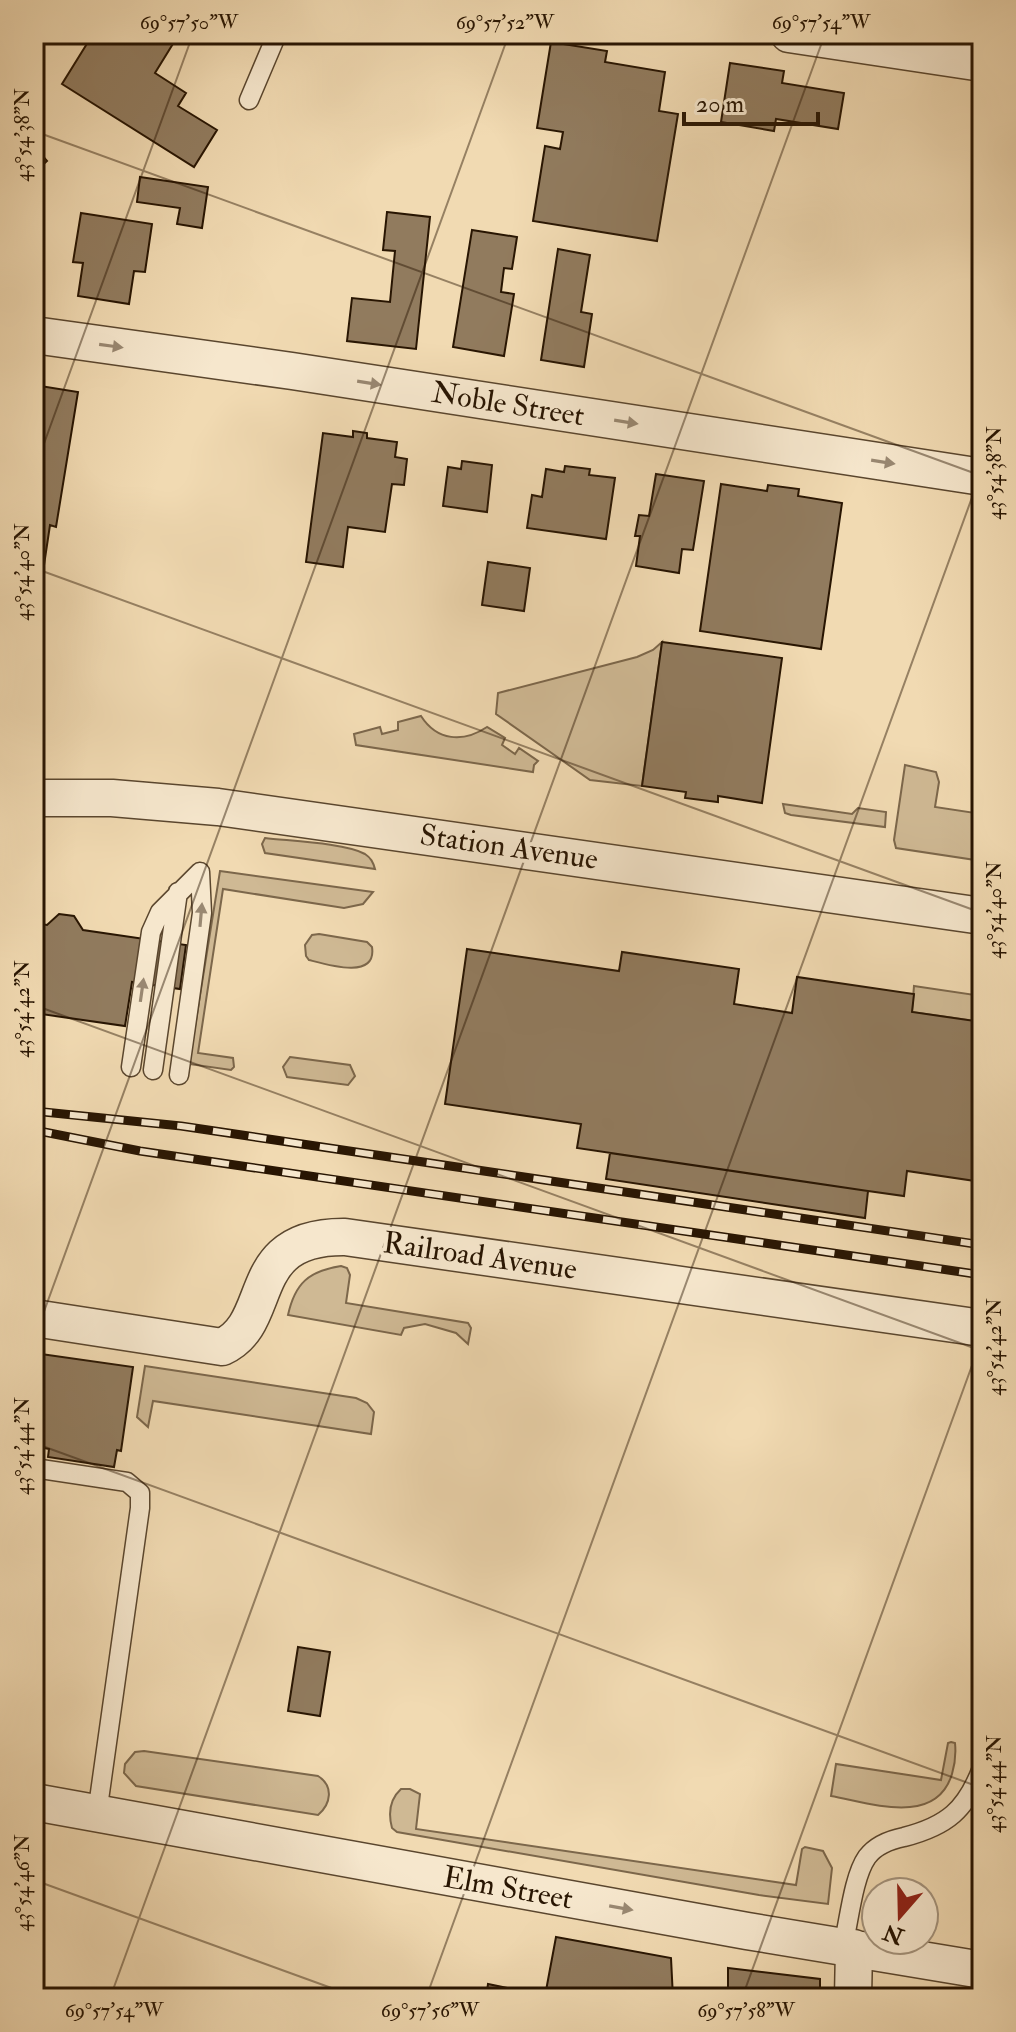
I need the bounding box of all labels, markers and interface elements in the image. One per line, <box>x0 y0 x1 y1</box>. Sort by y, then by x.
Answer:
text: 69°57'50"W <box>140 10 239 35</box>
text: 69°57'52"W <box>456 10 555 35</box>
text: 69°57'54"W <box>772 10 871 35</box>
scale bar <box>684 76 818 126</box>
text: 43°54'38"N <box>10 88 35 182</box>
text: 20 m <box>696 89 745 120</box>
one-way arrow <box>99 340 124 353</box>
street label: Noble Street <box>429 374 587 434</box>
one-way arrow <box>356 377 381 390</box>
one-way arrow <box>613 416 638 429</box>
text: 43°54'38"N <box>982 426 1007 520</box>
one-way arrow <box>870 456 895 469</box>
text: 43°54'40"N <box>10 523 35 621</box>
street label: Station Avenue <box>418 816 600 878</box>
text: 43°54'40"N <box>982 861 1007 959</box>
one-way arrow <box>195 902 208 927</box>
text: 43°54'42"N <box>10 960 35 1058</box>
one-way arrow <box>136 977 149 1002</box>
street label: Railroad Avenue <box>381 1224 579 1288</box>
text: 43°54'42"N <box>982 1298 1007 1396</box>
text: 43°54'44"N <box>10 1397 35 1495</box>
text: 43°54'44"N <box>982 1735 1007 1833</box>
text: 43°54'46"N <box>10 1834 35 1932</box>
street label: Elm Street <box>440 1858 576 1918</box>
north arrow <box>860 1876 940 1956</box>
one-way arrow <box>608 1902 633 1914</box>
text: N <box>879 1917 908 1951</box>
text: 69°57'54"W <box>65 1998 164 2023</box>
text: 69°57'56"W <box>381 1998 480 2023</box>
text: 69°57'58"W <box>697 1998 796 2023</box>

